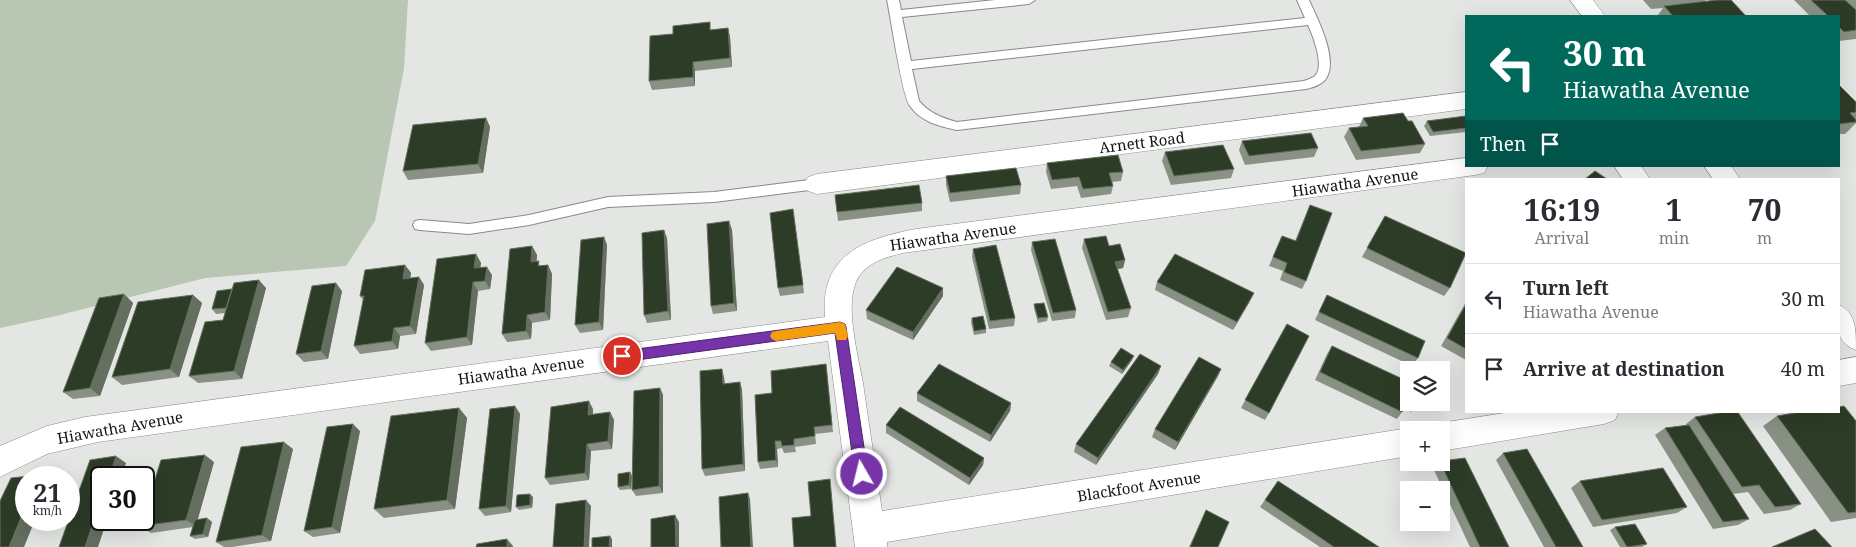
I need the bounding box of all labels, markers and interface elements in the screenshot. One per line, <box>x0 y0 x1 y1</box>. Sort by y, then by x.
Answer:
text: 30 m <box>1563 29 1646 76</box>
icon: left <box>1480 35 1545 100</box>
text: Hiawatha Avenue <box>1563 74 1750 104</box>
street label: Arnett Road <box>1098 127 1186 157</box>
icon: arrive <box>1536 130 1564 158</box>
text: Then <box>1480 131 1526 157</box>
street label: Hiawatha Avenue <box>1291 163 1419 201</box>
text: 16:19 <box>1523 189 1600 230</box>
text: 1 <box>1666 189 1682 230</box>
text: 70 <box>1748 189 1782 230</box>
street label: Hiawatha Avenue <box>889 217 1017 255</box>
text: Arrival <box>1534 227 1589 249</box>
text: min <box>1659 227 1689 249</box>
text: m <box>1757 227 1772 249</box>
text: Turn left <box>1523 275 1609 301</box>
icon: left <box>1480 285 1508 313</box>
text: 30 m <box>1781 286 1825 312</box>
text: Hiawatha Avenue <box>1523 301 1659 323</box>
pin <box>601 335 643 377</box>
icon: arrive <box>608 342 636 370</box>
street label: Hiawatha Avenue <box>457 351 585 389</box>
icon: arrive <box>1480 355 1508 383</box>
text: Arrive at destination <box>1523 356 1725 382</box>
text: 40 m <box>1781 356 1825 382</box>
map controls <box>1400 361 1450 531</box>
button: layers <box>1400 361 1450 411</box>
street label: Hiawatha Avenue <box>56 406 184 448</box>
button: + <box>1400 421 1450 471</box>
position arrow <box>835 447 887 499</box>
speed limit sign: 30 <box>90 466 155 531</box>
street label: Blackfoot Avenue <box>1076 466 1202 506</box>
text: 21 <box>33 475 62 509</box>
button: − <box>1400 481 1450 531</box>
text: km/h <box>33 502 62 519</box>

